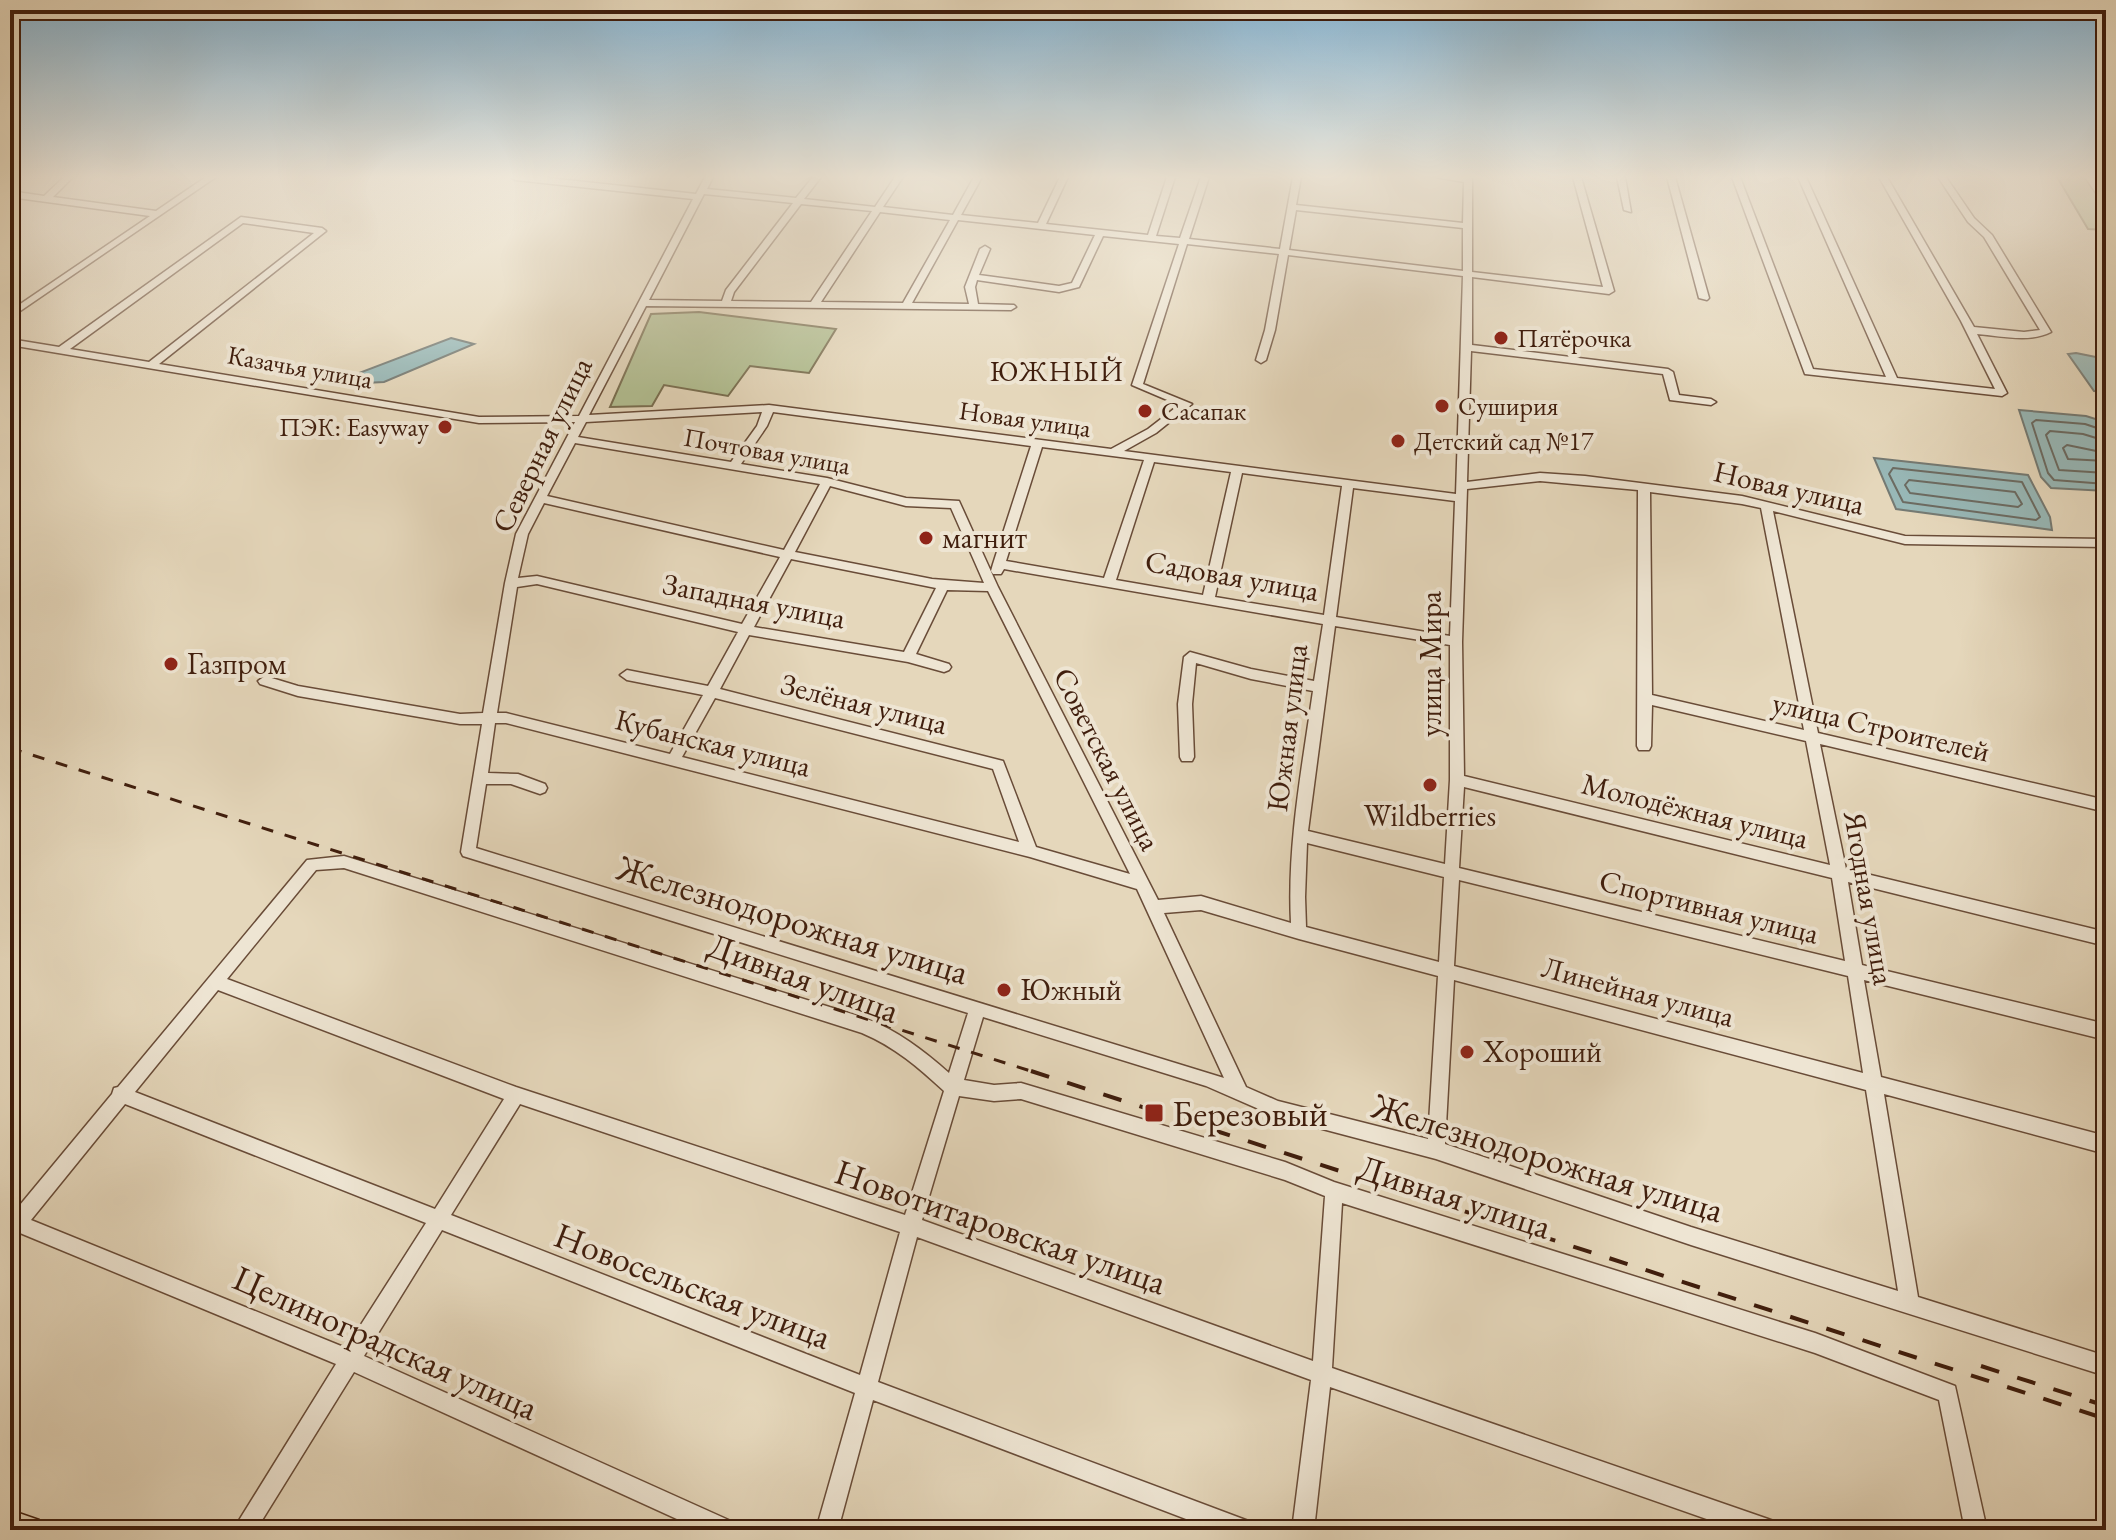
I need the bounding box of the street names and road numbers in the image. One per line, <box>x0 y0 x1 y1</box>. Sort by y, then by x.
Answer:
street label: Казачья улица <box>225 338 376 397</box>
street label: Северная улица <box>482 351 601 539</box>
street label: Новая улица <box>957 393 1094 445</box>
street label: Почтовая улица <box>681 420 854 482</box>
street label: Новая улица <box>1710 451 1868 524</box>
street label: Садовая улица <box>1142 541 1322 610</box>
street label: Западная улица <box>660 564 849 637</box>
street label: улица Мира <box>1411 591 1450 737</box>
street label: Южная улица <box>1257 642 1316 814</box>
street label: Советская улица <box>1045 661 1170 857</box>
street label: Зелёная улица <box>777 664 951 743</box>
street label: улица Строителей <box>1769 683 1994 771</box>
street label: Кубанская улица <box>611 699 815 786</box>
street label: Молодёжная улица <box>1578 764 1812 858</box>
street label: Ягодная улица <box>1835 807 1904 988</box>
street label: Железнодорожная улица <box>611 843 975 995</box>
street label: Спортивная улица <box>1595 860 1823 953</box>
street label: Дивная улица <box>702 921 906 1034</box>
street label: Линейная улица <box>1538 947 1739 1036</box>
street label: Железнодорожная улица <box>1366 1081 1730 1233</box>
street label: Дивная улица <box>1352 1143 1558 1250</box>
street label: Новотитаровская улица <box>829 1148 1173 1305</box>
street label: Новосельская улица <box>548 1211 838 1360</box>
street label: Целиноградская улица <box>226 1254 546 1431</box>

